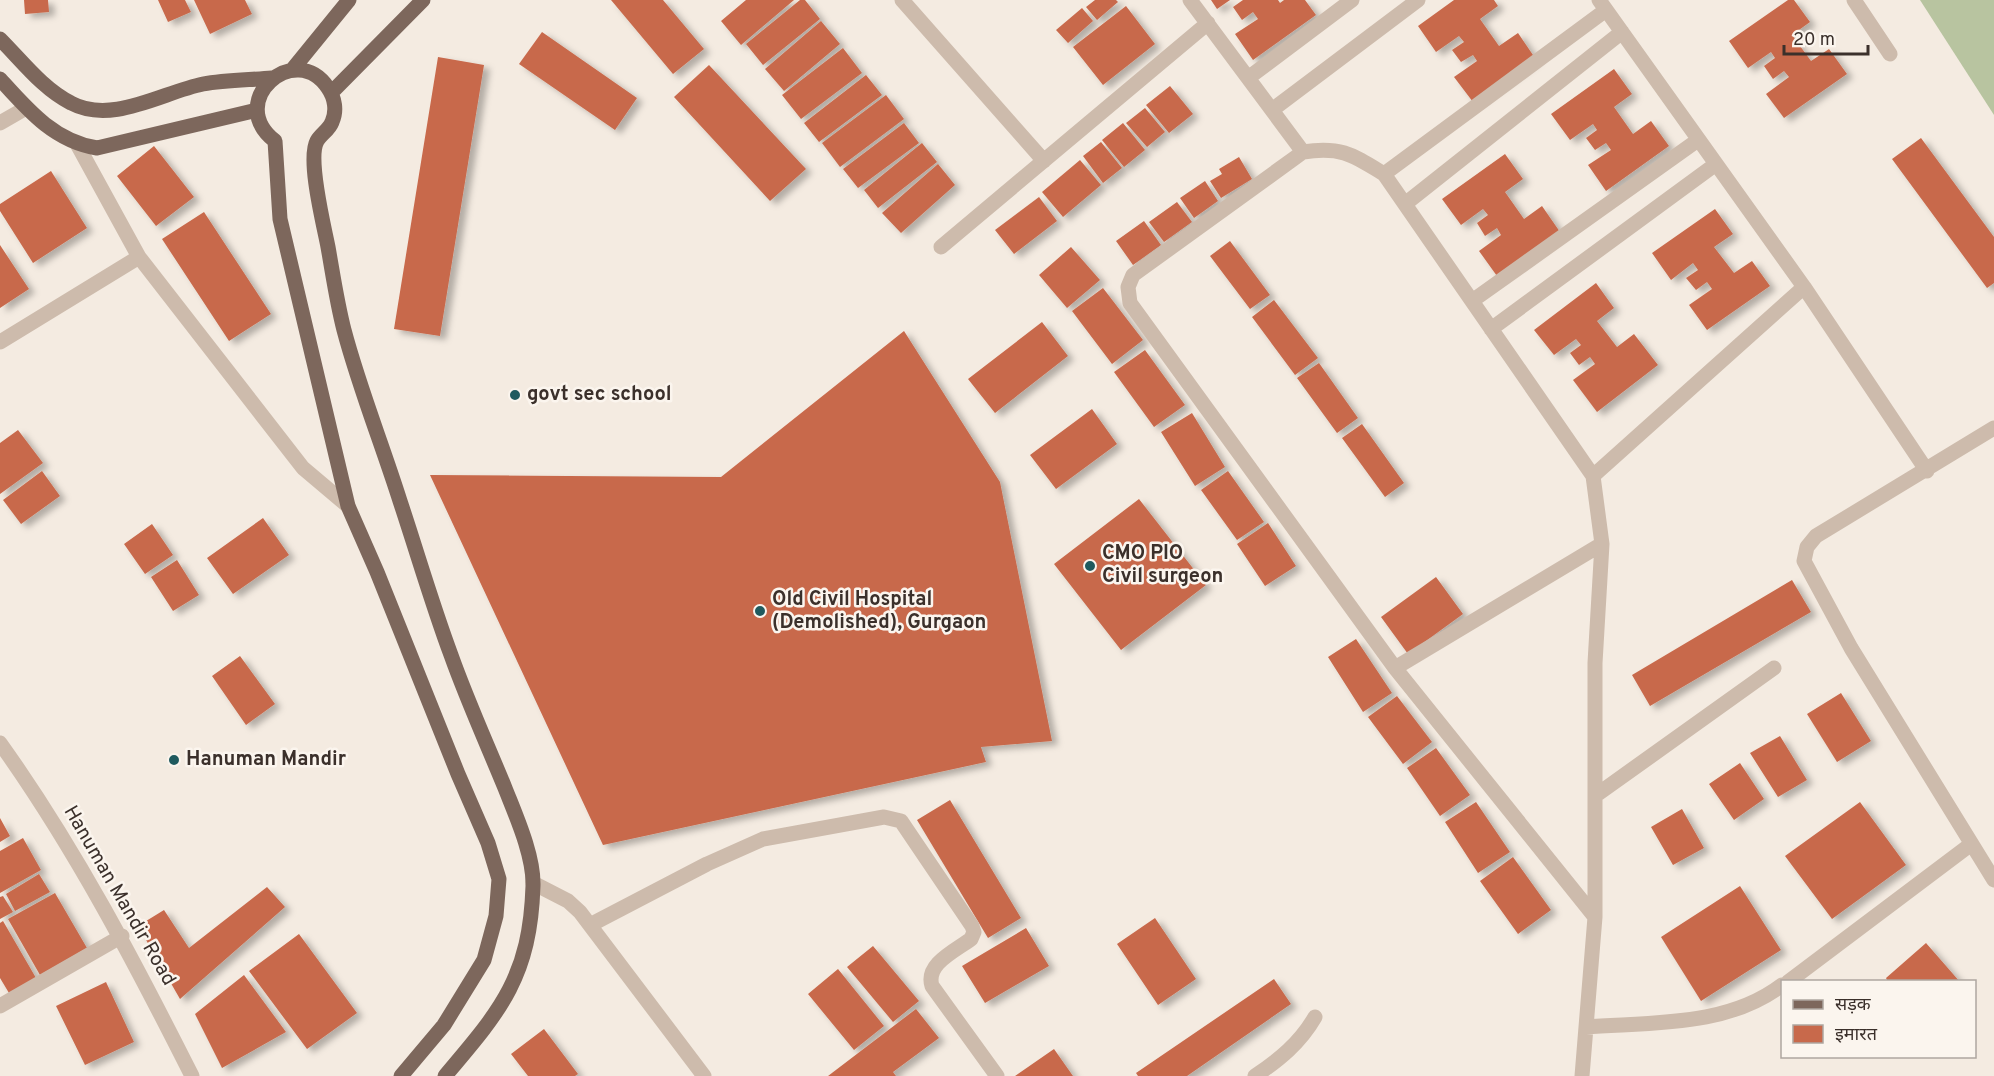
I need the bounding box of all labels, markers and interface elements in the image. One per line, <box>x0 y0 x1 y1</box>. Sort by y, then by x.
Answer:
scale bar <box>1784 18 1868 56</box>
text: 20 m <box>1793 29 1835 52</box>
place label: govt sec school <box>527 382 672 408</box>
marker: govt sec school <box>508 388 522 402</box>
place label: CMO PIO Civil surgeon <box>1102 541 1223 590</box>
marker: CMO PIO Civil surgeon <box>1083 559 1097 573</box>
place label: Old Civil Hospital (Demolished), Gurgaon <box>772 587 986 636</box>
marker: Old Civil Hospital (Demolished), Gurgaon <box>753 604 767 618</box>
place label: Hanuman Mandir <box>186 747 347 773</box>
marker: Hanuman Mandir <box>167 753 181 767</box>
street label: Hanuman Mandir Road <box>57 801 181 991</box>
legend <box>1781 980 1976 1058</box>
text: सड़क <box>1835 994 1872 1017</box>
text: इमारत <box>1835 1024 1878 1047</box>

